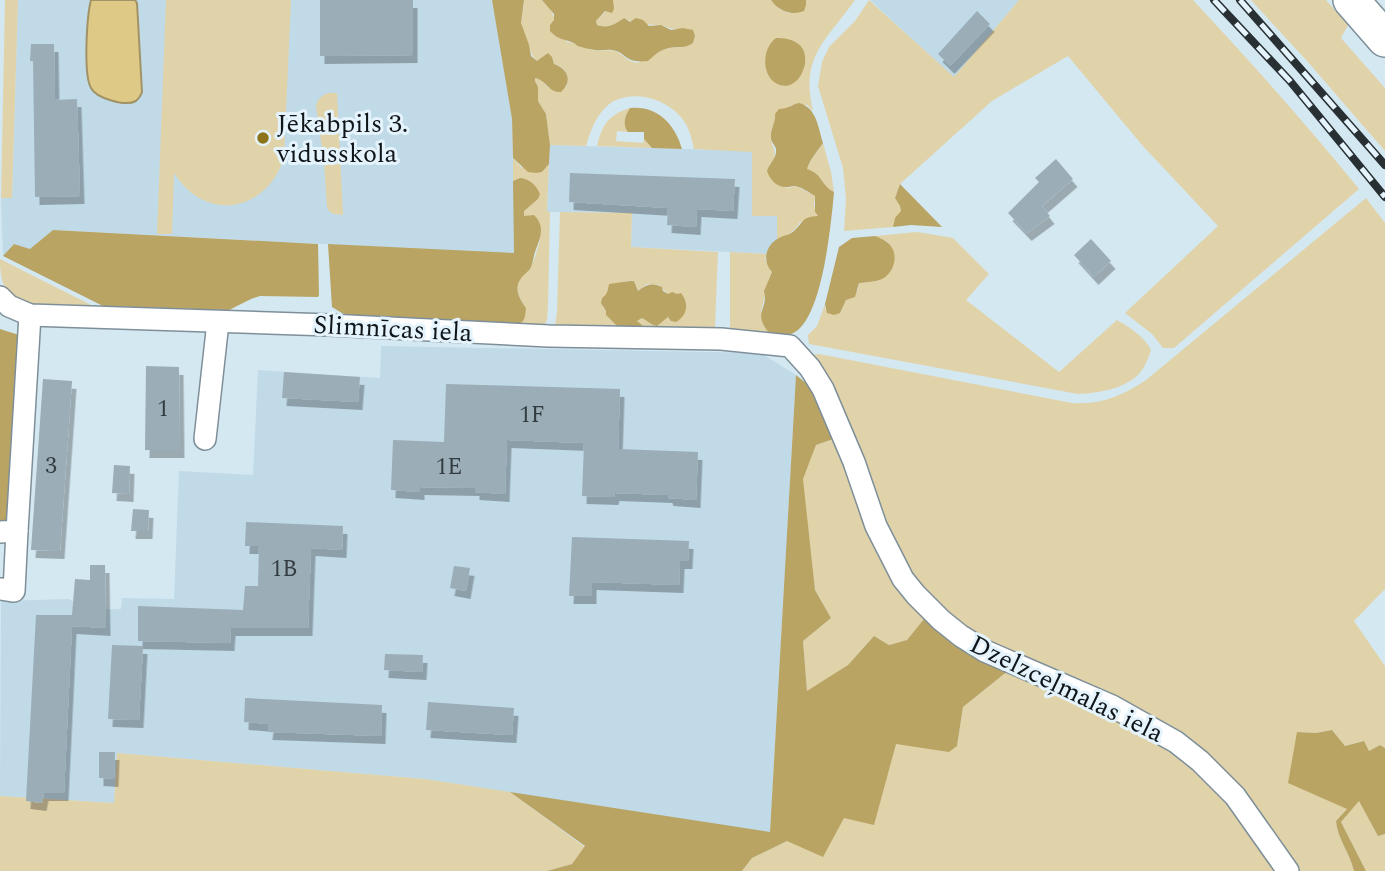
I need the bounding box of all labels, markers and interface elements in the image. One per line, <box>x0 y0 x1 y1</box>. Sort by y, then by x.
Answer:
place label: Jēkabpils 3. vidusskola <box>276 104 408 174</box>
marker: Jēkabpils 3. vidusskola <box>255 130 271 146</box>
street label: Slimnīcas iela <box>312 305 474 353</box>
house number: 1 <box>157 392 169 427</box>
house number: 1F <box>519 398 545 433</box>
house number: 3 <box>45 449 57 484</box>
house number: 1E <box>436 450 462 485</box>
house number: 1B <box>271 552 297 587</box>
street label: Dzelzceļmalas iela <box>963 625 1171 753</box>

